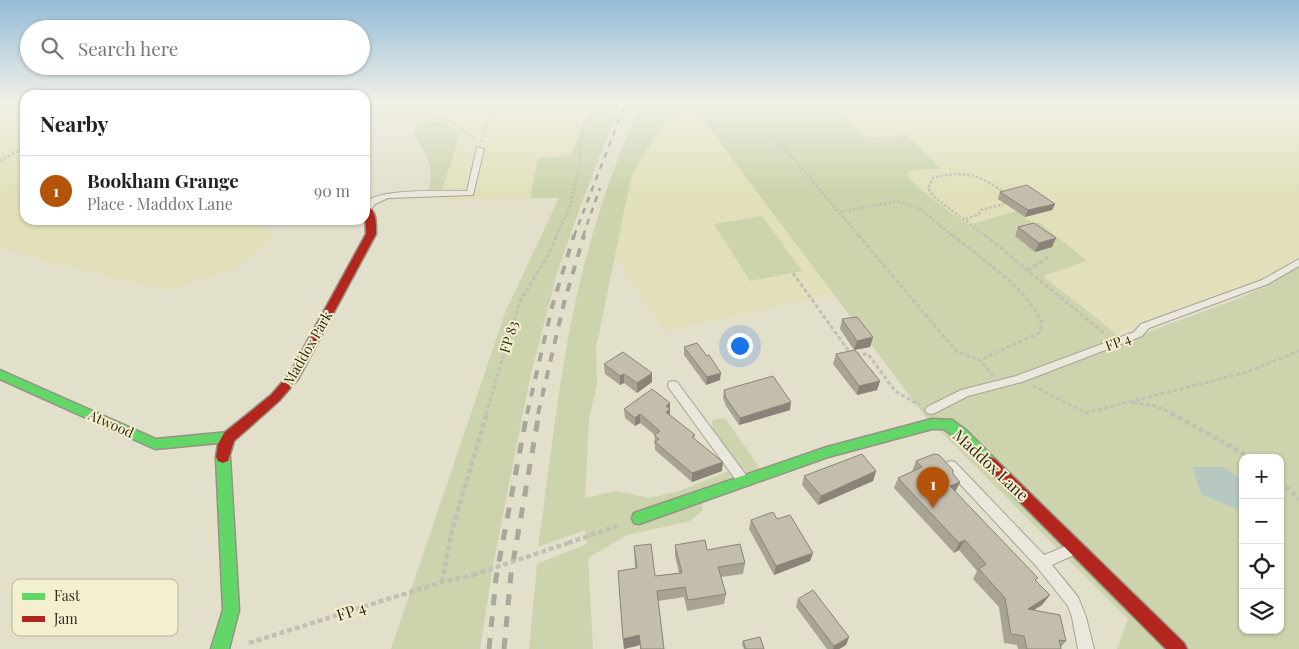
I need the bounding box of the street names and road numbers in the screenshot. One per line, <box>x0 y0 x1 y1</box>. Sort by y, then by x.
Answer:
street label: Maddox Park <box>279 307 336 388</box>
street label: FP 83 <box>495 318 522 355</box>
street label: FP 4 <box>1102 328 1133 355</box>
street label: Atwood <box>85 405 137 442</box>
street label: Maddox Lane <box>949 424 1034 505</box>
street label: FP 4 <box>334 596 368 625</box>

